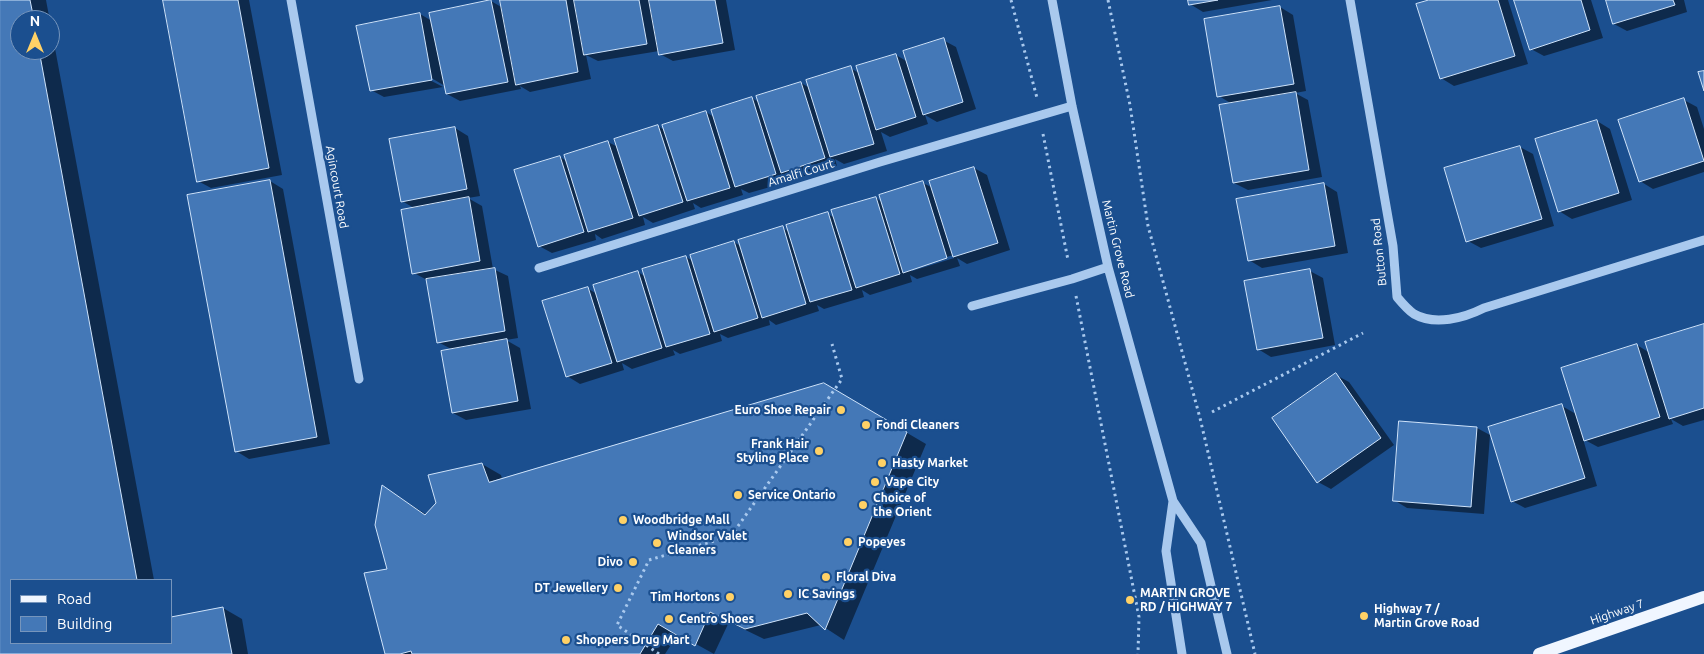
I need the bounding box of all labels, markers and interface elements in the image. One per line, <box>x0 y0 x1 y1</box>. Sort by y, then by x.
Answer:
north arrow <box>10 10 60 60</box>
text: N <box>30 13 40 29</box>
street label: Agincourt Road <box>323 145 351 229</box>
street label: Amalfi Court <box>766 156 836 190</box>
street label: Martin Grove Road <box>1099 198 1137 300</box>
street label: Button Road <box>1368 217 1390 287</box>
place label: Euro Shoe Repair <box>735 403 831 417</box>
marker: Euro Shoe Repair <box>835 404 847 416</box>
place label: Fondi Cleaners <box>876 418 960 432</box>
marker: Fondi Cleaners <box>860 419 872 431</box>
place label: Frank Hair Styling Place <box>736 437 809 465</box>
marker: Frank Hair Styling Place <box>813 445 825 457</box>
place label: Hasty Market <box>892 456 968 470</box>
marker: Hasty Market <box>876 457 888 469</box>
place label: Vape City <box>885 475 939 489</box>
marker: Vape City <box>869 476 881 488</box>
place label: Service Ontario <box>748 488 836 502</box>
marker: Service Ontario <box>732 489 744 501</box>
place label: Choice of the Orient <box>873 491 932 519</box>
marker: Choice of the Orient <box>857 499 869 511</box>
place label: Woodbridge Mall <box>633 513 730 527</box>
marker: Woodbridge Mall <box>617 514 629 526</box>
place label: Windsor Valet Cleaners <box>667 529 747 557</box>
place label: Popeyes <box>858 535 906 549</box>
marker: Popeyes <box>842 536 854 548</box>
marker: Windsor Valet Cleaners <box>651 537 663 549</box>
place label: Divo <box>598 555 623 569</box>
marker: Divo <box>627 556 639 568</box>
place label: Floral Diva <box>836 570 896 584</box>
marker: Floral Diva <box>820 571 832 583</box>
legend <box>10 579 172 644</box>
place label: DT Jewellery <box>534 581 608 595</box>
marker: DT Jewellery <box>612 582 624 594</box>
place label: MARTIN GROVE RD / HIGHWAY 7 <box>1140 586 1232 614</box>
place label: IC Savings <box>798 587 855 601</box>
marker: IC Savings <box>782 588 794 600</box>
text: Road <box>57 590 92 607</box>
place label: Tim Hortons <box>650 590 720 604</box>
marker: Tim Hortons <box>724 591 736 603</box>
marker: MARTIN GROVE RD / HIGHWAY 7 <box>1124 594 1136 606</box>
street label: Highway 7 <box>1588 596 1646 628</box>
place label: Highway 7 / Martin Grove Road <box>1374 602 1479 630</box>
marker: Highway 7 / Martin Grove Road <box>1358 610 1370 622</box>
place label: Centro Shoes <box>679 612 754 626</box>
marker: Centro Shoes <box>663 613 675 625</box>
text: Building <box>57 615 112 632</box>
place label: Shoppers Drug Mart <box>576 633 690 647</box>
marker: Shoppers Drug Mart <box>560 634 572 646</box>

